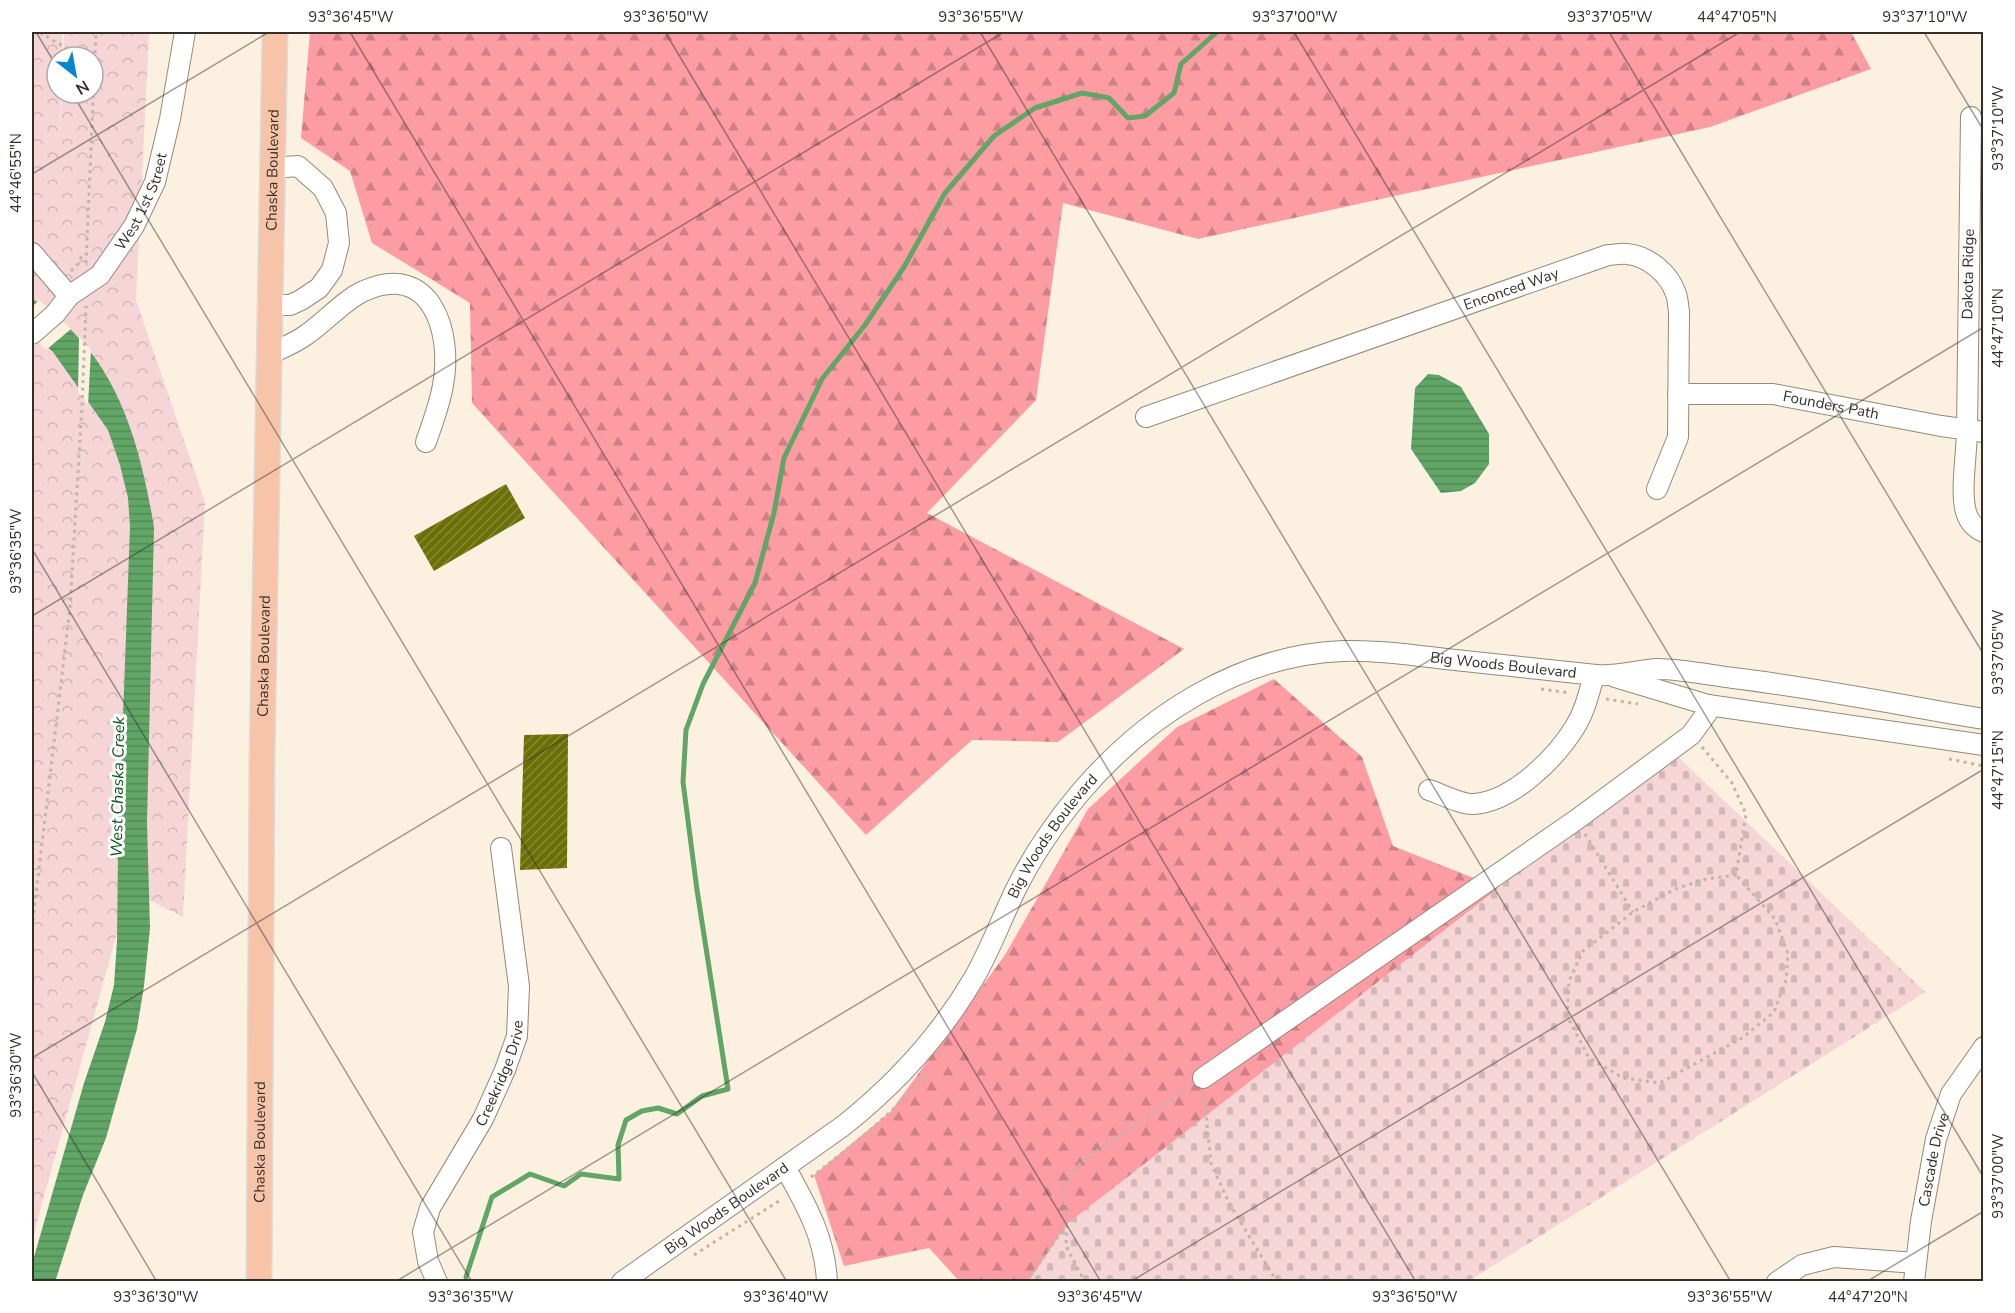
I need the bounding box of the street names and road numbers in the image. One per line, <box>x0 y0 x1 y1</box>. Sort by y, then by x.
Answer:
street label: Chaska Boulevard <box>261 109 284 231</box>
street label: West 1st Street <box>110 150 172 254</box>
street label: Dakota Ridge <box>1957 228 1979 320</box>
street label: Enconced Way <box>1461 263 1562 315</box>
street label: Founders Path <box>1781 386 1881 424</box>
street label: Chaska Boulevard <box>253 595 275 717</box>
street label: Big Woods Boulevard <box>1429 647 1578 683</box>
street label: Big Woods Boulevard <box>1003 770 1102 902</box>
street label: Creekridge Drive <box>471 1020 528 1130</box>
street label: Chaska Boulevard <box>249 1081 270 1203</box>
street label: Cascade Drive <box>1914 1110 1954 1208</box>
street label: Big Woods Boulevard <box>661 1158 792 1259</box>

